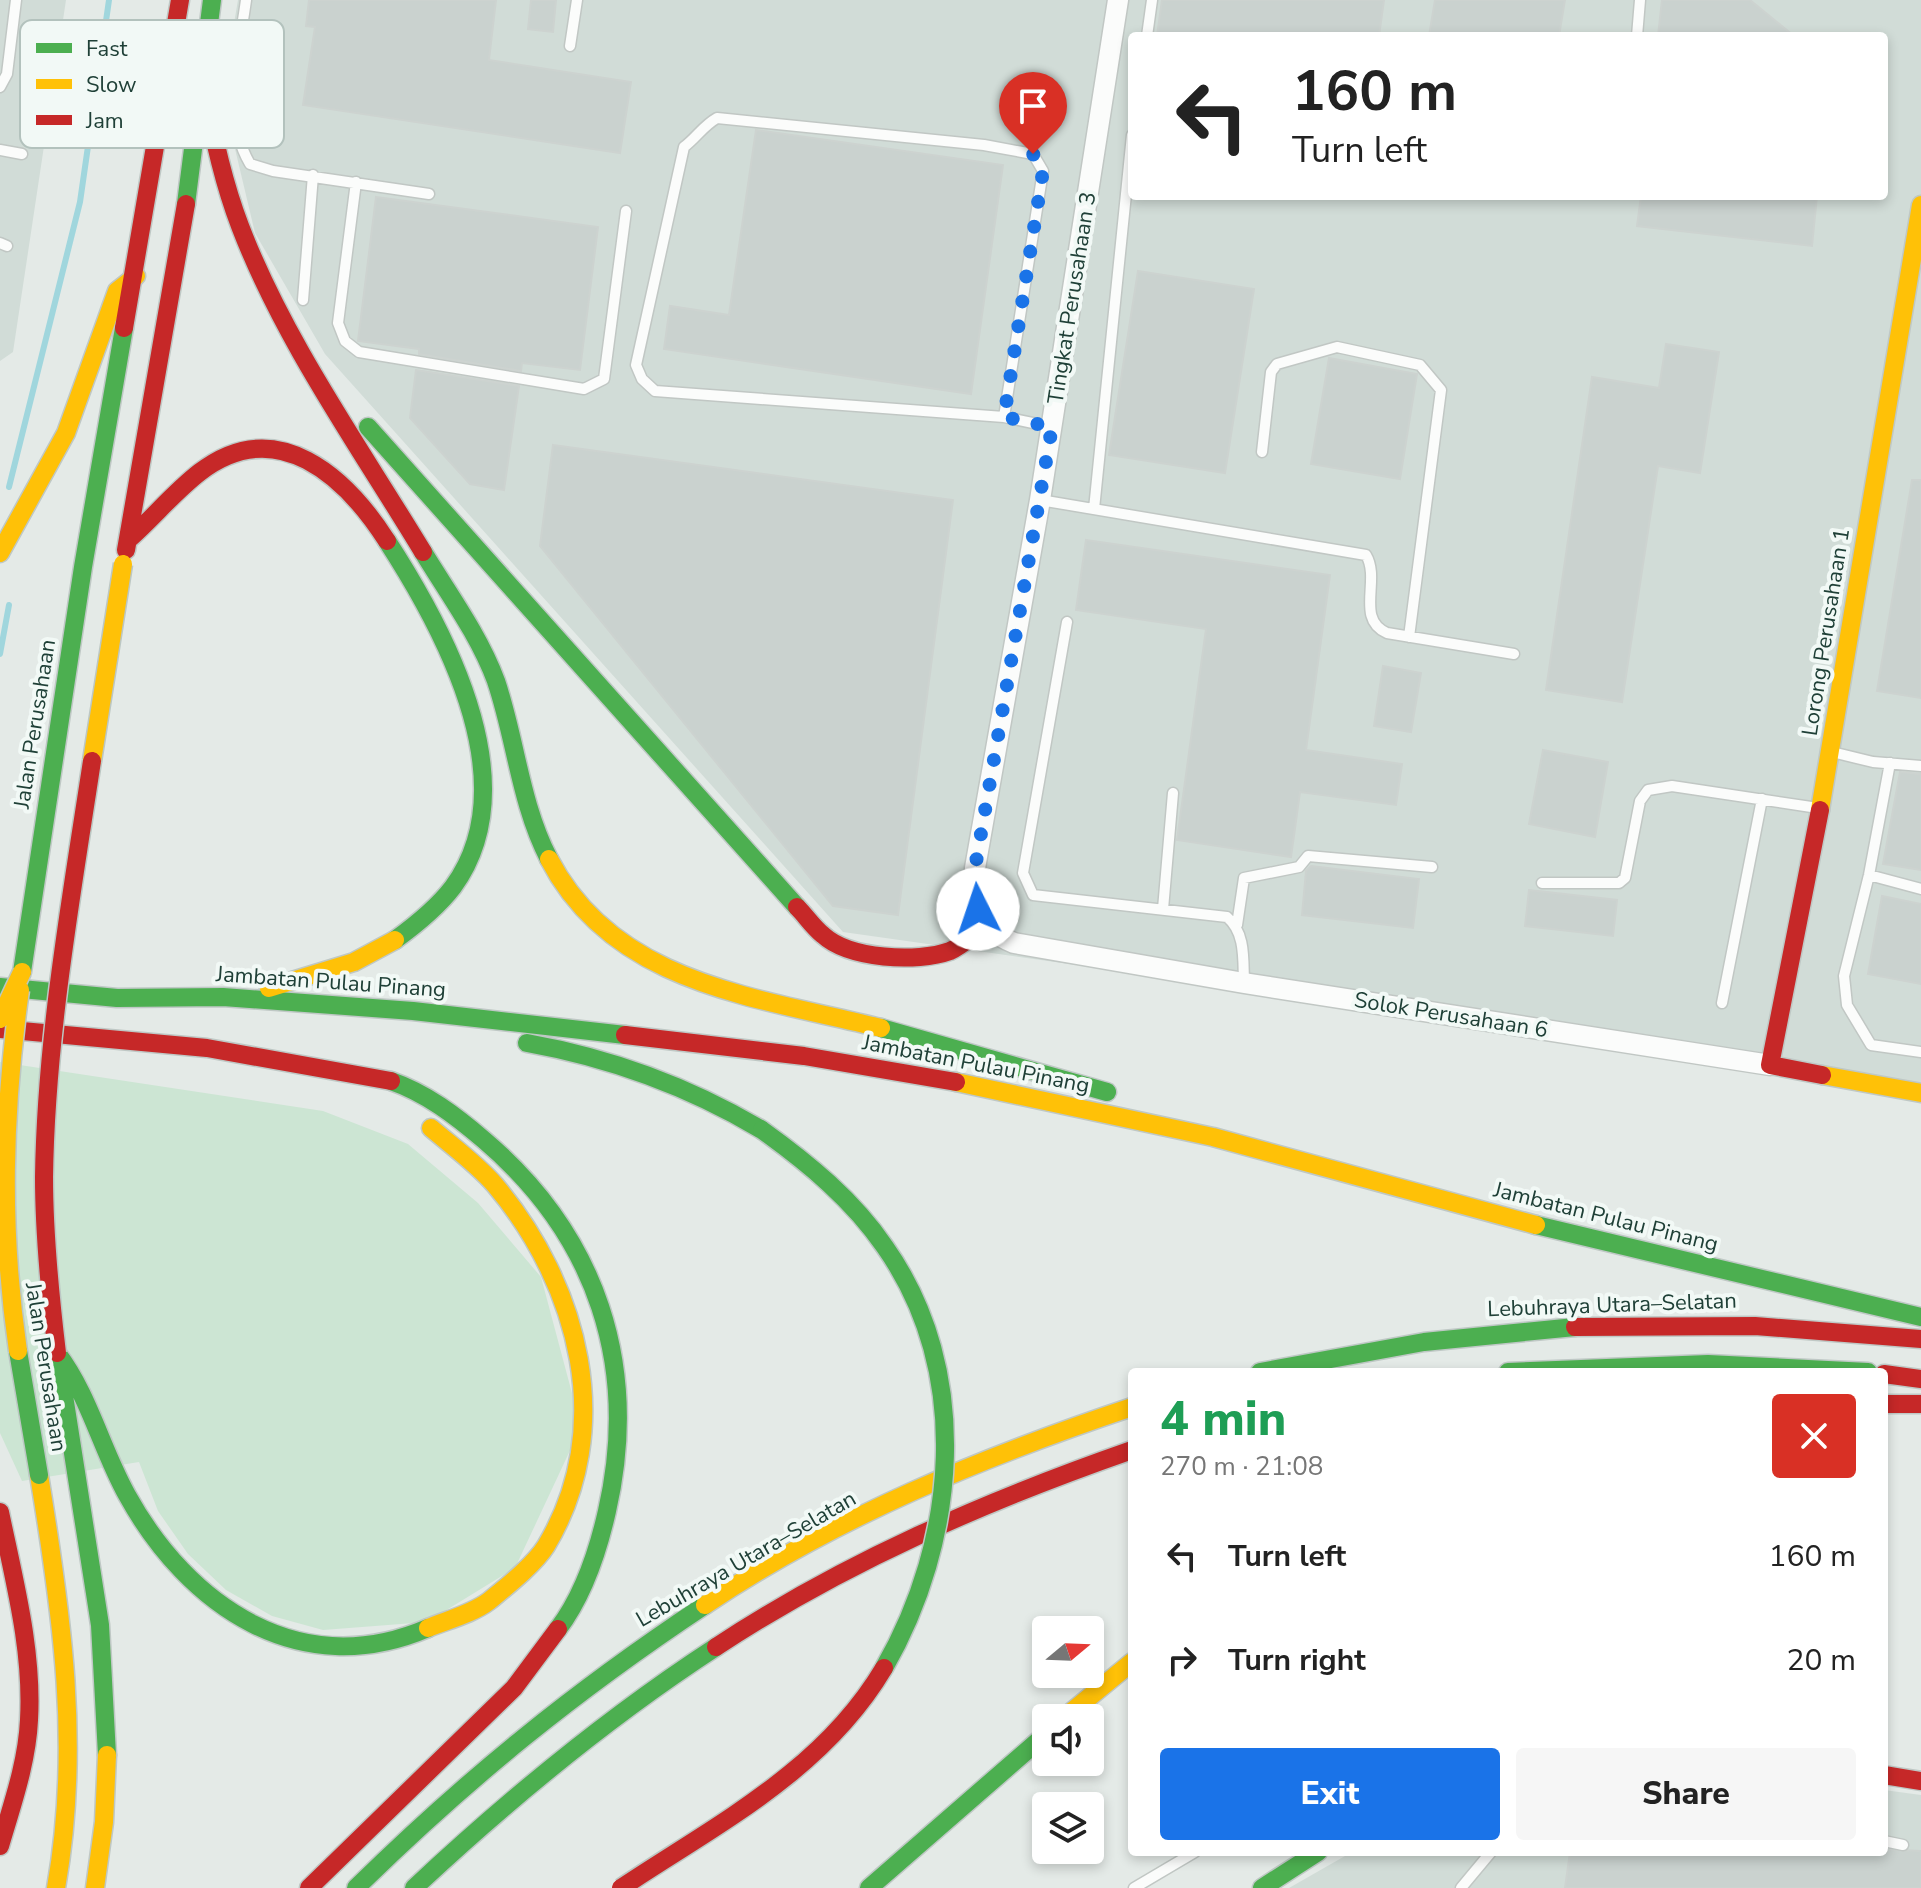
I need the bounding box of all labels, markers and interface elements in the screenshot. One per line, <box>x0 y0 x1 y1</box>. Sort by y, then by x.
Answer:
legend <box>20 20 284 148</box>
text: Fast <box>86 34 128 64</box>
text: 160 m <box>1292 53 1457 130</box>
icon: left <box>1160 64 1264 168</box>
text: Slow <box>86 70 137 100</box>
pin <box>999 72 1067 154</box>
icon: arrive <box>1011 84 1055 128</box>
text: Jam <box>85 106 124 136</box>
text: Turn left <box>1292 126 1427 175</box>
street label: Tingkat Perusahaan 3 <box>1040 190 1104 406</box>
street label: Lorong Perusahaan 1 <box>1795 526 1857 738</box>
street label: Jalan Perusahaan <box>7 637 63 812</box>
position arrow <box>936 867 1020 951</box>
street label: Jambatan Pulau Pinang <box>214 959 447 1005</box>
street label: Solok Perusahaan 6 <box>1352 985 1550 1045</box>
street label: Jambatan Pulau Pinang <box>859 1027 1092 1101</box>
street label: Jambatan Pulau Pinang <box>1490 1174 1721 1259</box>
street label: Jalan Perusahaan <box>18 1279 74 1454</box>
street label: Lebuhraya Utara–Selatan <box>1487 1286 1737 1324</box>
text: 4 min <box>1160 1386 1286 1452</box>
button: close <box>1772 1394 1856 1478</box>
text: 270 m · 21:08 <box>1160 1449 1323 1484</box>
street label: Lebuhraya Utara–Selatan <box>630 1484 862 1634</box>
icon: left <box>1160 1534 1204 1578</box>
text: Turn left <box>1228 1536 1346 1577</box>
text: 160 m <box>1769 1536 1856 1577</box>
north arrow <box>1032 1616 1104 1688</box>
map controls <box>1032 1616 1104 1864</box>
icon: right <box>1160 1638 1204 1682</box>
text: Turn right <box>1228 1640 1366 1681</box>
text: 20 m <box>1787 1640 1856 1681</box>
button: sound <box>1032 1704 1104 1776</box>
button: Exit <box>1160 1748 1500 1840</box>
button: Share <box>1516 1748 1856 1840</box>
button: layers <box>1032 1792 1104 1864</box>

